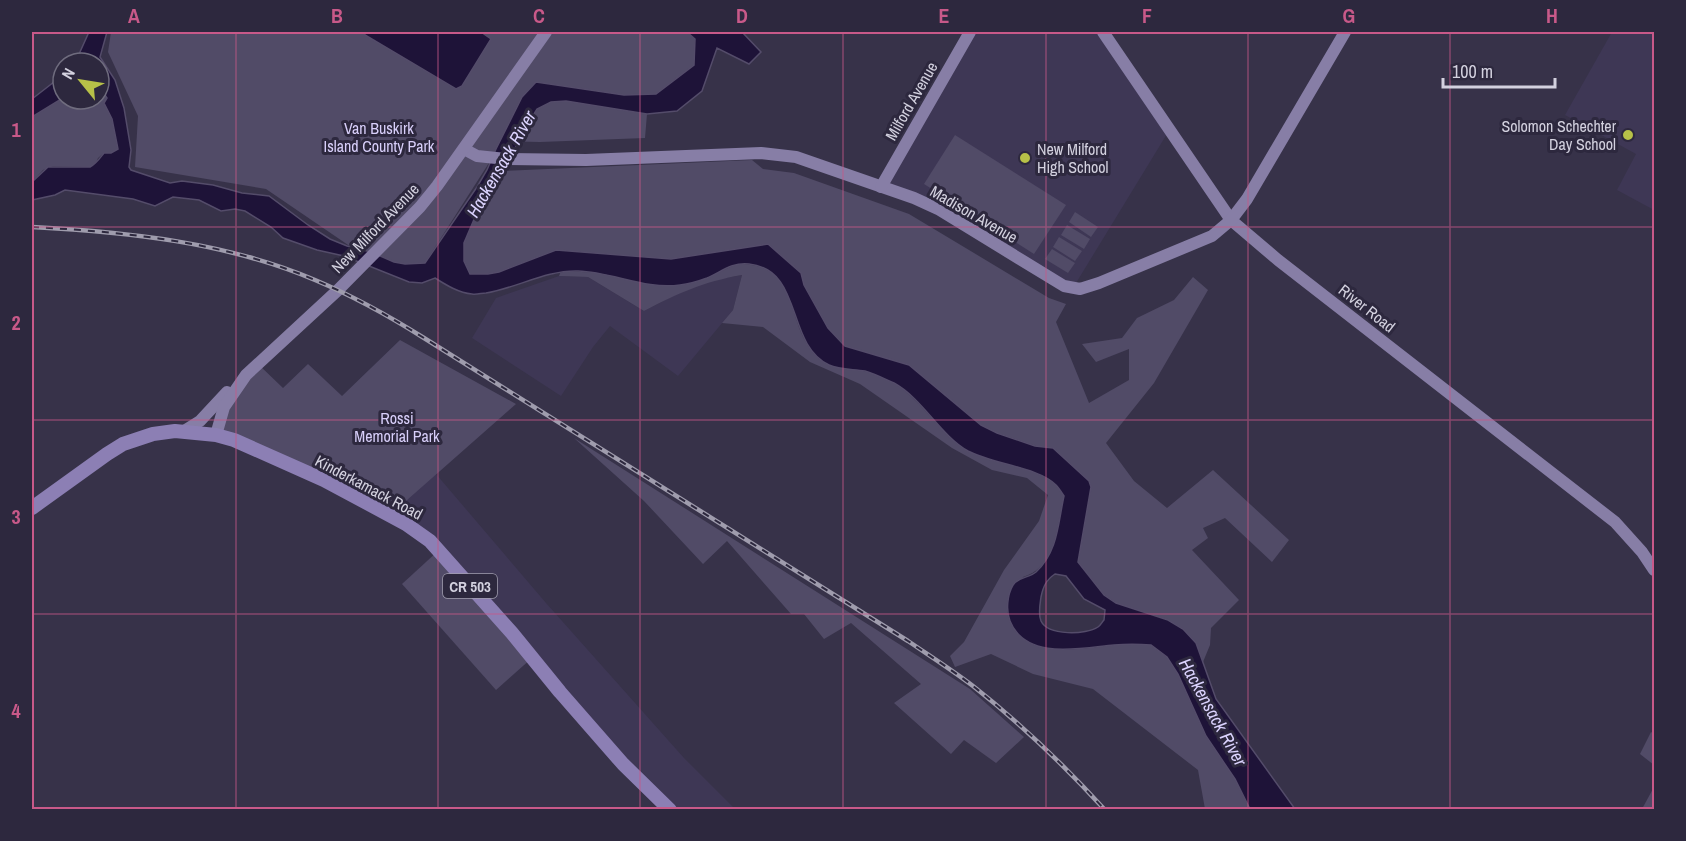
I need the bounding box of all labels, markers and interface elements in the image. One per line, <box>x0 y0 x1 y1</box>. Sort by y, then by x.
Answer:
text: A <box>128 2 140 29</box>
text: B <box>331 2 343 29</box>
text: C <box>533 2 545 29</box>
text: D <box>736 2 748 29</box>
text: E <box>939 2 950 29</box>
text: F <box>1142 2 1152 29</box>
text: G <box>1343 2 1355 29</box>
text: H <box>1546 2 1558 29</box>
north arrow <box>51 51 111 111</box>
scale bar <box>1443 51 1556 89</box>
street label: Milford Avenue <box>880 58 942 144</box>
text: 100 m <box>1452 59 1493 84</box>
text: N <box>56 64 80 83</box>
water label: Hackensack River <box>460 105 542 222</box>
place label: Solomon Schechter Day School <box>1502 115 1617 155</box>
text: 1 <box>11 116 21 143</box>
park label: Van Buskirk Island County Park <box>324 117 435 157</box>
marker: Solomon Schechter Day School <box>1621 128 1635 142</box>
place label: New Milford High School <box>1037 138 1109 178</box>
marker: New Milford High School <box>1018 151 1032 165</box>
street label: New Milford Avenue <box>326 178 424 278</box>
street label: Madison Avenue <box>926 180 1022 248</box>
street label: River Road <box>1334 279 1400 337</box>
text: 2 <box>11 309 21 336</box>
park label: Rossi Memorial Park <box>354 407 440 447</box>
street label: Kinderkamack Road <box>311 449 427 525</box>
text: 3 <box>11 503 21 530</box>
road number: CR 503 <box>443 574 497 598</box>
water label: Hackensack River <box>1173 654 1253 771</box>
text: 4 <box>11 697 21 724</box>

